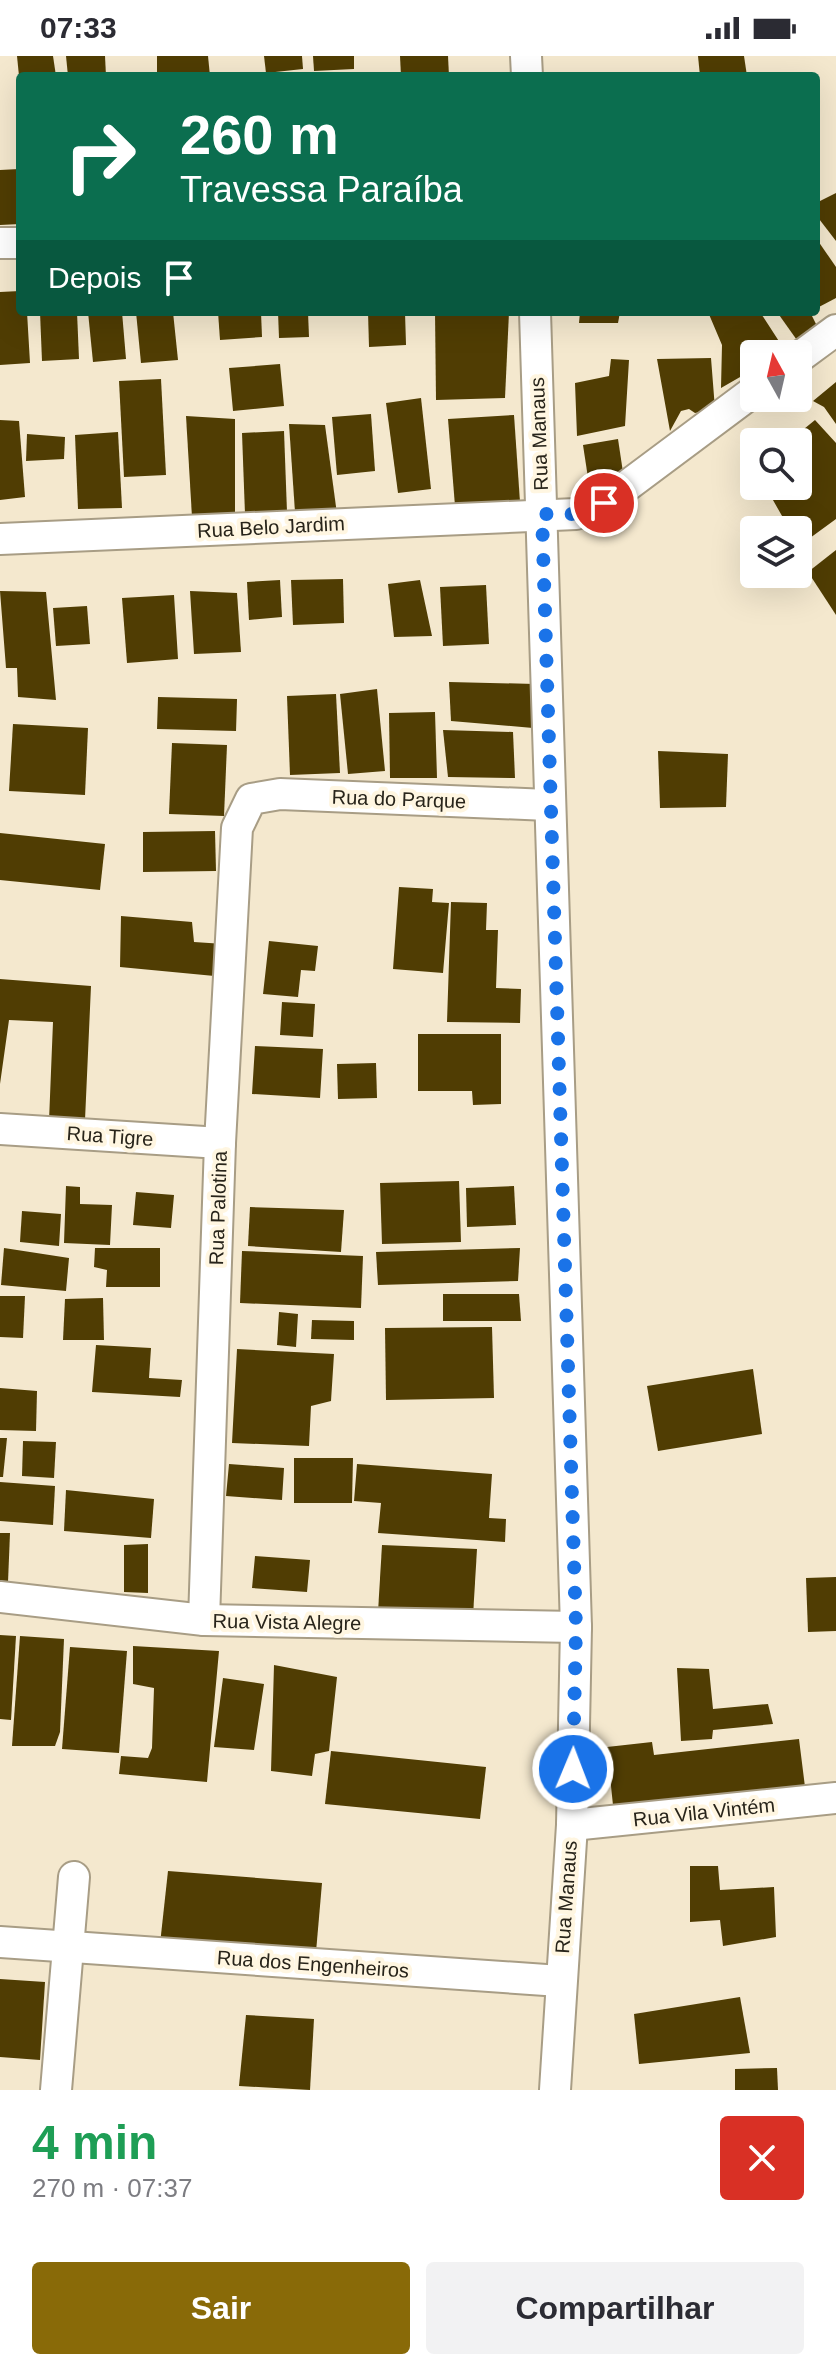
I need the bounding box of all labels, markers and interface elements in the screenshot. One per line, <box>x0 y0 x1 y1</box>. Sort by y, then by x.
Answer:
text: 07:33 <box>40 11 117 44</box>
text: 260 m <box>180 103 339 166</box>
icon: right <box>48 104 152 208</box>
text: Travessa Paraíba <box>180 169 463 210</box>
icon: arrive <box>157 256 201 300</box>
text: Depois <box>48 261 141 294</box>
north arrow <box>740 340 812 412</box>
map controls <box>740 340 812 588</box>
street label: Rua Manaus <box>526 377 552 491</box>
button: search <box>740 428 812 500</box>
pin <box>570 469 638 537</box>
icon: arrive <box>582 481 626 525</box>
street label: Rua Belo Jardim <box>197 512 345 542</box>
button: layers <box>740 516 812 588</box>
street label: Rua do Parque <box>331 786 467 812</box>
street label: Rua Tigre <box>66 1122 154 1150</box>
street label: Rua Palotina <box>205 1150 231 1266</box>
street label: Rua Vista Alegre <box>213 1610 361 1634</box>
position arrow <box>531 1727 615 1811</box>
street label: Rua Vila Vintém <box>632 1794 776 1830</box>
street label: Rua Manaus <box>551 1840 581 1954</box>
street label: Rua dos Engenheiros <box>216 1946 410 1982</box>
text: 4 min <box>32 2116 157 2169</box>
button: close <box>720 2116 804 2200</box>
text: 270 m · 07:37 <box>32 2173 192 2203</box>
button: Sair <box>32 2262 410 2354</box>
button: Compartilhar <box>426 2262 804 2354</box>

